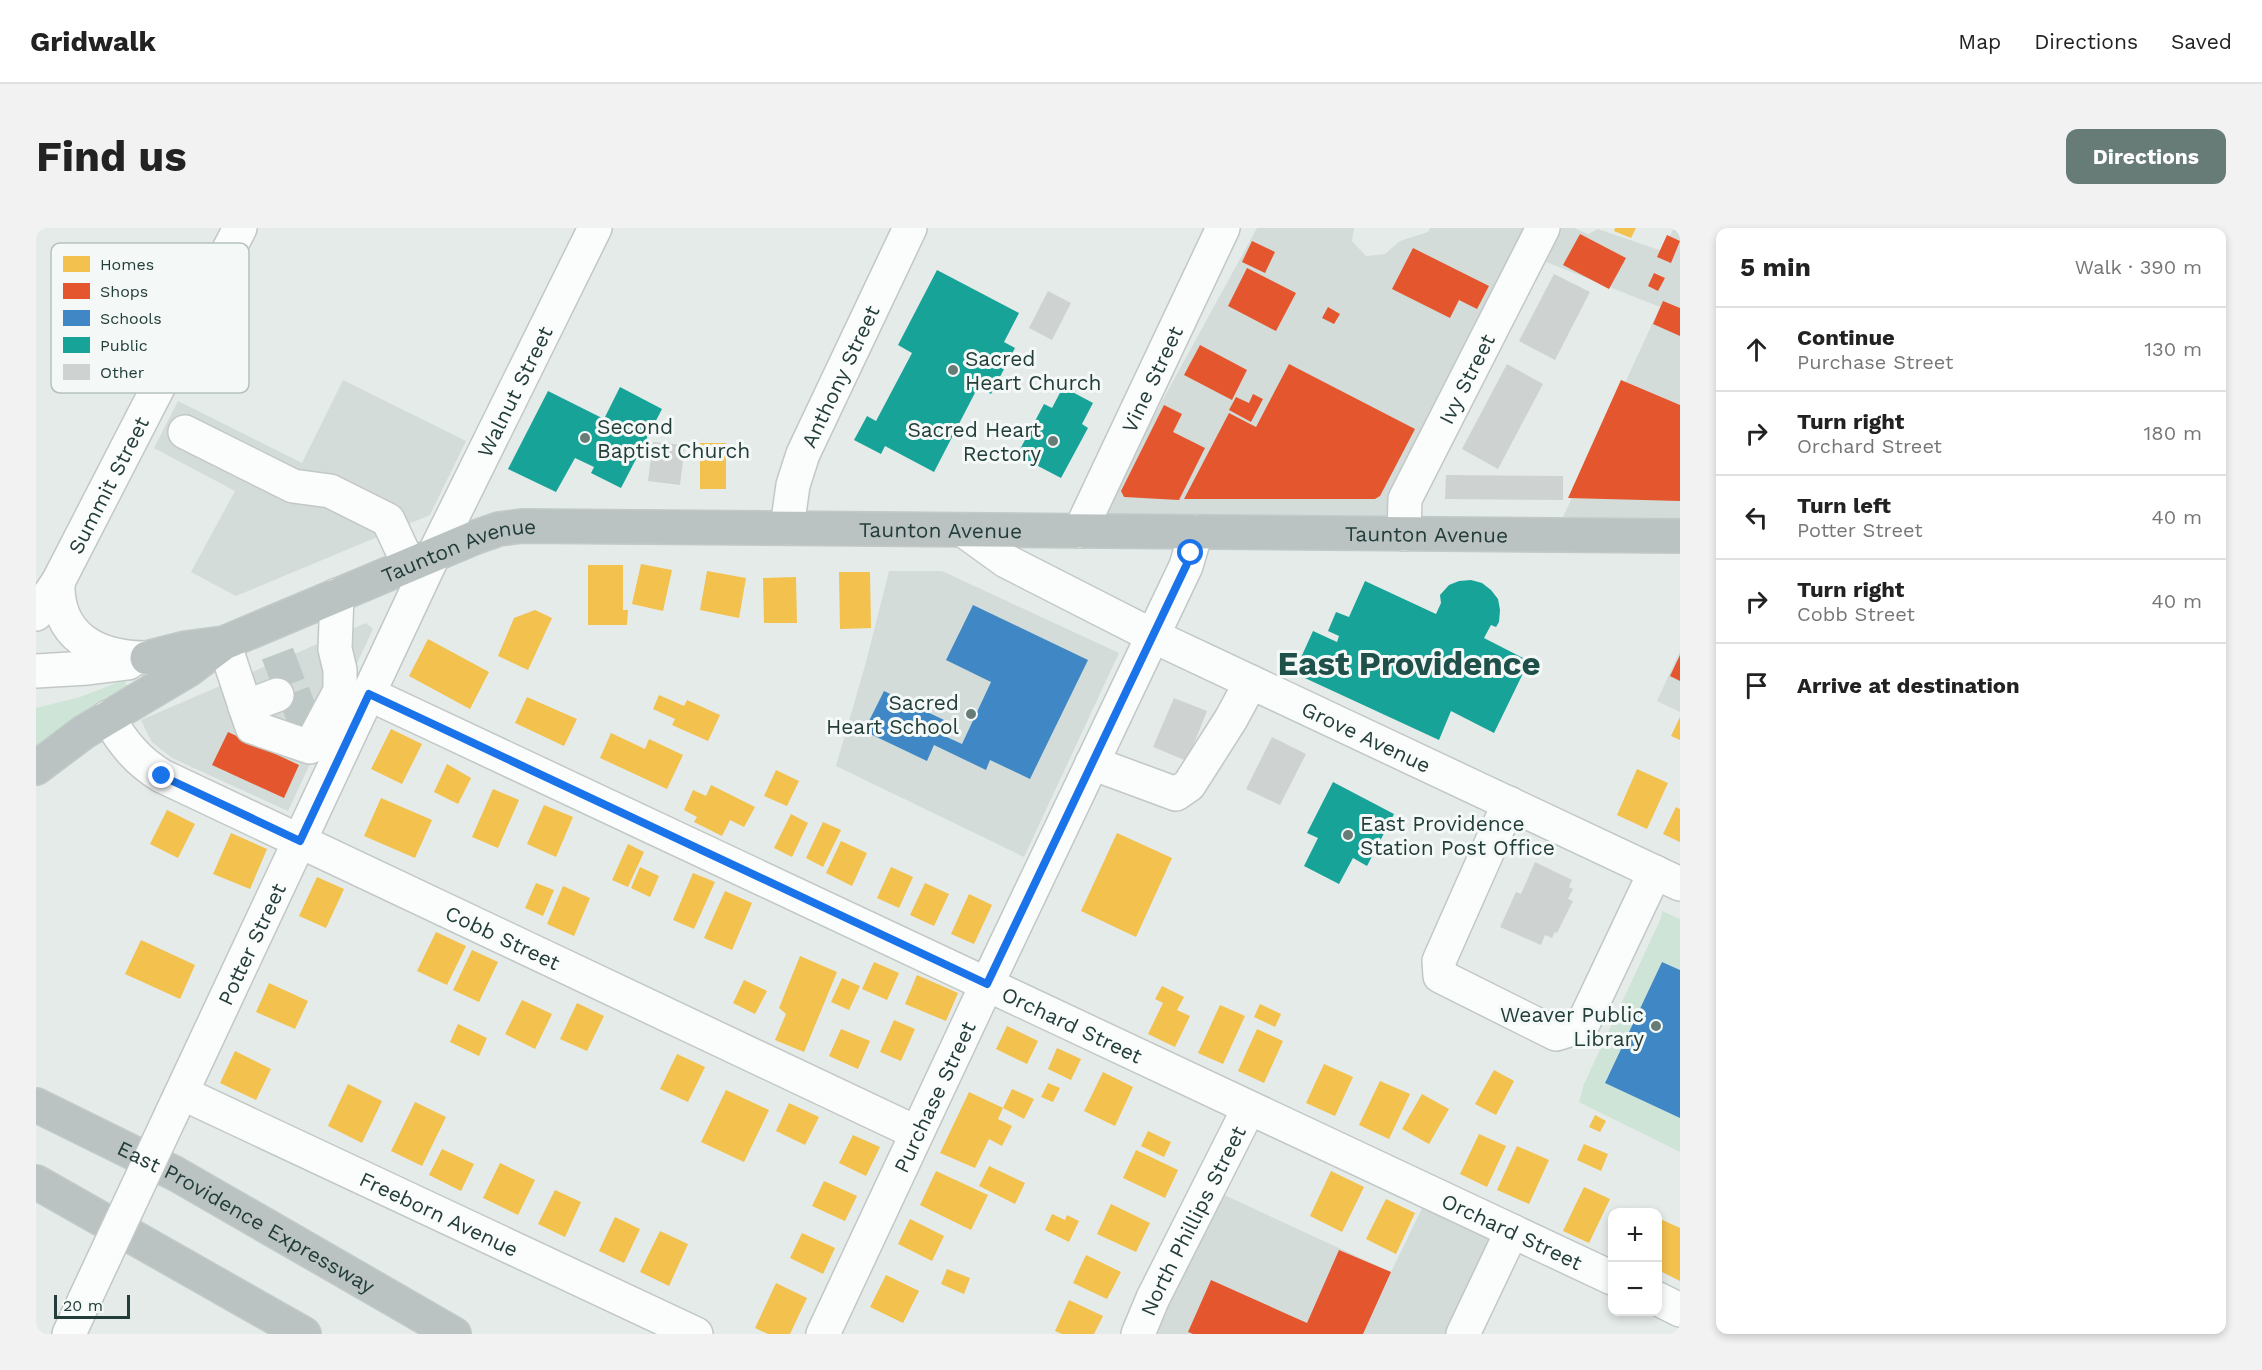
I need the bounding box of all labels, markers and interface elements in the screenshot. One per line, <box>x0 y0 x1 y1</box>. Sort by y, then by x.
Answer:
text: Gridwalk <box>30 25 156 58</box>
text: Map <box>1958 29 2001 54</box>
text: Directions <box>2034 29 2138 54</box>
text: Saved <box>2171 29 2232 54</box>
button: Directions <box>2066 129 2226 184</box>
text: Find us <box>36 132 187 181</box>
legend <box>51 243 249 393</box>
text: 5 min <box>1740 252 1811 282</box>
text: Homes <box>100 255 154 274</box>
text: Walk · 390 m <box>2075 255 2202 279</box>
text: Shops <box>100 282 148 301</box>
street label: Anthony Street <box>795 301 884 451</box>
text: Schools <box>100 309 162 328</box>
street label: Walnut Street <box>471 322 557 461</box>
street label: Vine Street <box>1116 322 1188 436</box>
text: Continue <box>1797 325 1895 350</box>
street label: Ivy Street <box>1433 329 1500 428</box>
icon: ahead <box>1740 333 1773 366</box>
text: Public <box>100 336 148 355</box>
text: 130 m <box>2144 337 2202 361</box>
place label: Sacred Heart Church <box>965 346 1102 395</box>
text: Purchase Street <box>1797 350 1953 374</box>
text: Other <box>100 363 145 382</box>
marker: Sacred Heart Church <box>946 363 960 377</box>
text: Turn right <box>1797 409 1904 434</box>
street label: Summit Street <box>62 412 154 558</box>
place label: Second Baptist Church <box>597 414 750 463</box>
place label: Sacred Heart Rectory <box>907 417 1041 466</box>
icon: right <box>1740 417 1773 450</box>
text: 180 m <box>2144 421 2202 445</box>
marker: Second Baptist Church <box>578 431 592 445</box>
marker: Sacred Heart Rectory <box>1046 434 1060 448</box>
text: Orchard Street <box>1797 434 1942 458</box>
text: Turn left <box>1797 493 1891 518</box>
icon: left <box>1740 501 1773 534</box>
text: 40 m <box>2151 505 2202 529</box>
street label: Taunton Avenue <box>377 513 536 588</box>
street label: Taunton Avenue <box>859 516 1022 543</box>
text: Potter Street <box>1797 518 1923 542</box>
street label: Taunton Avenue <box>1345 521 1508 547</box>
route start <box>1177 539 1203 565</box>
text: Turn right <box>1797 577 1904 602</box>
icon: right <box>1740 585 1773 618</box>
text: 40 m <box>2151 589 2202 613</box>
text: Cobb Street <box>1797 602 1915 626</box>
district label: East Providence <box>1277 644 1541 683</box>
icon: arrive <box>1740 669 1773 702</box>
text: Arrive at destination <box>1797 673 2020 698</box>
place label: Sacred Heart School <box>826 690 960 739</box>
street label: Grove Avenue <box>1298 695 1435 778</box>
marker: Sacred Heart School <box>964 707 978 721</box>
route end <box>148 762 174 788</box>
place label: East Providence Station Post Office <box>1360 811 1555 860</box>
marker: East Providence Station Post Office <box>1341 828 1355 842</box>
street label: Potter Street <box>212 879 291 1009</box>
street label: Cobb Street <box>442 899 564 975</box>
street label: Orchard Street <box>998 981 1147 1068</box>
place label: Weaver Public Library <box>1500 1002 1644 1051</box>
street label: Purchase Street <box>888 1017 980 1176</box>
marker: Weaver Public Library <box>1649 1019 1663 1033</box>
street label: North Phillips Street <box>1135 1121 1251 1319</box>
street label: East Providence Expressway <box>113 1135 379 1298</box>
street label: Freeborn Avenue <box>356 1166 523 1261</box>
street label: Orchard Street <box>1438 1187 1587 1275</box>
map controls <box>1608 1208 1662 1316</box>
button: + <box>1608 1208 1662 1262</box>
button: − <box>1608 1262 1662 1316</box>
scale bar <box>54 1292 130 1320</box>
text: 20 m <box>63 1296 103 1315</box>

